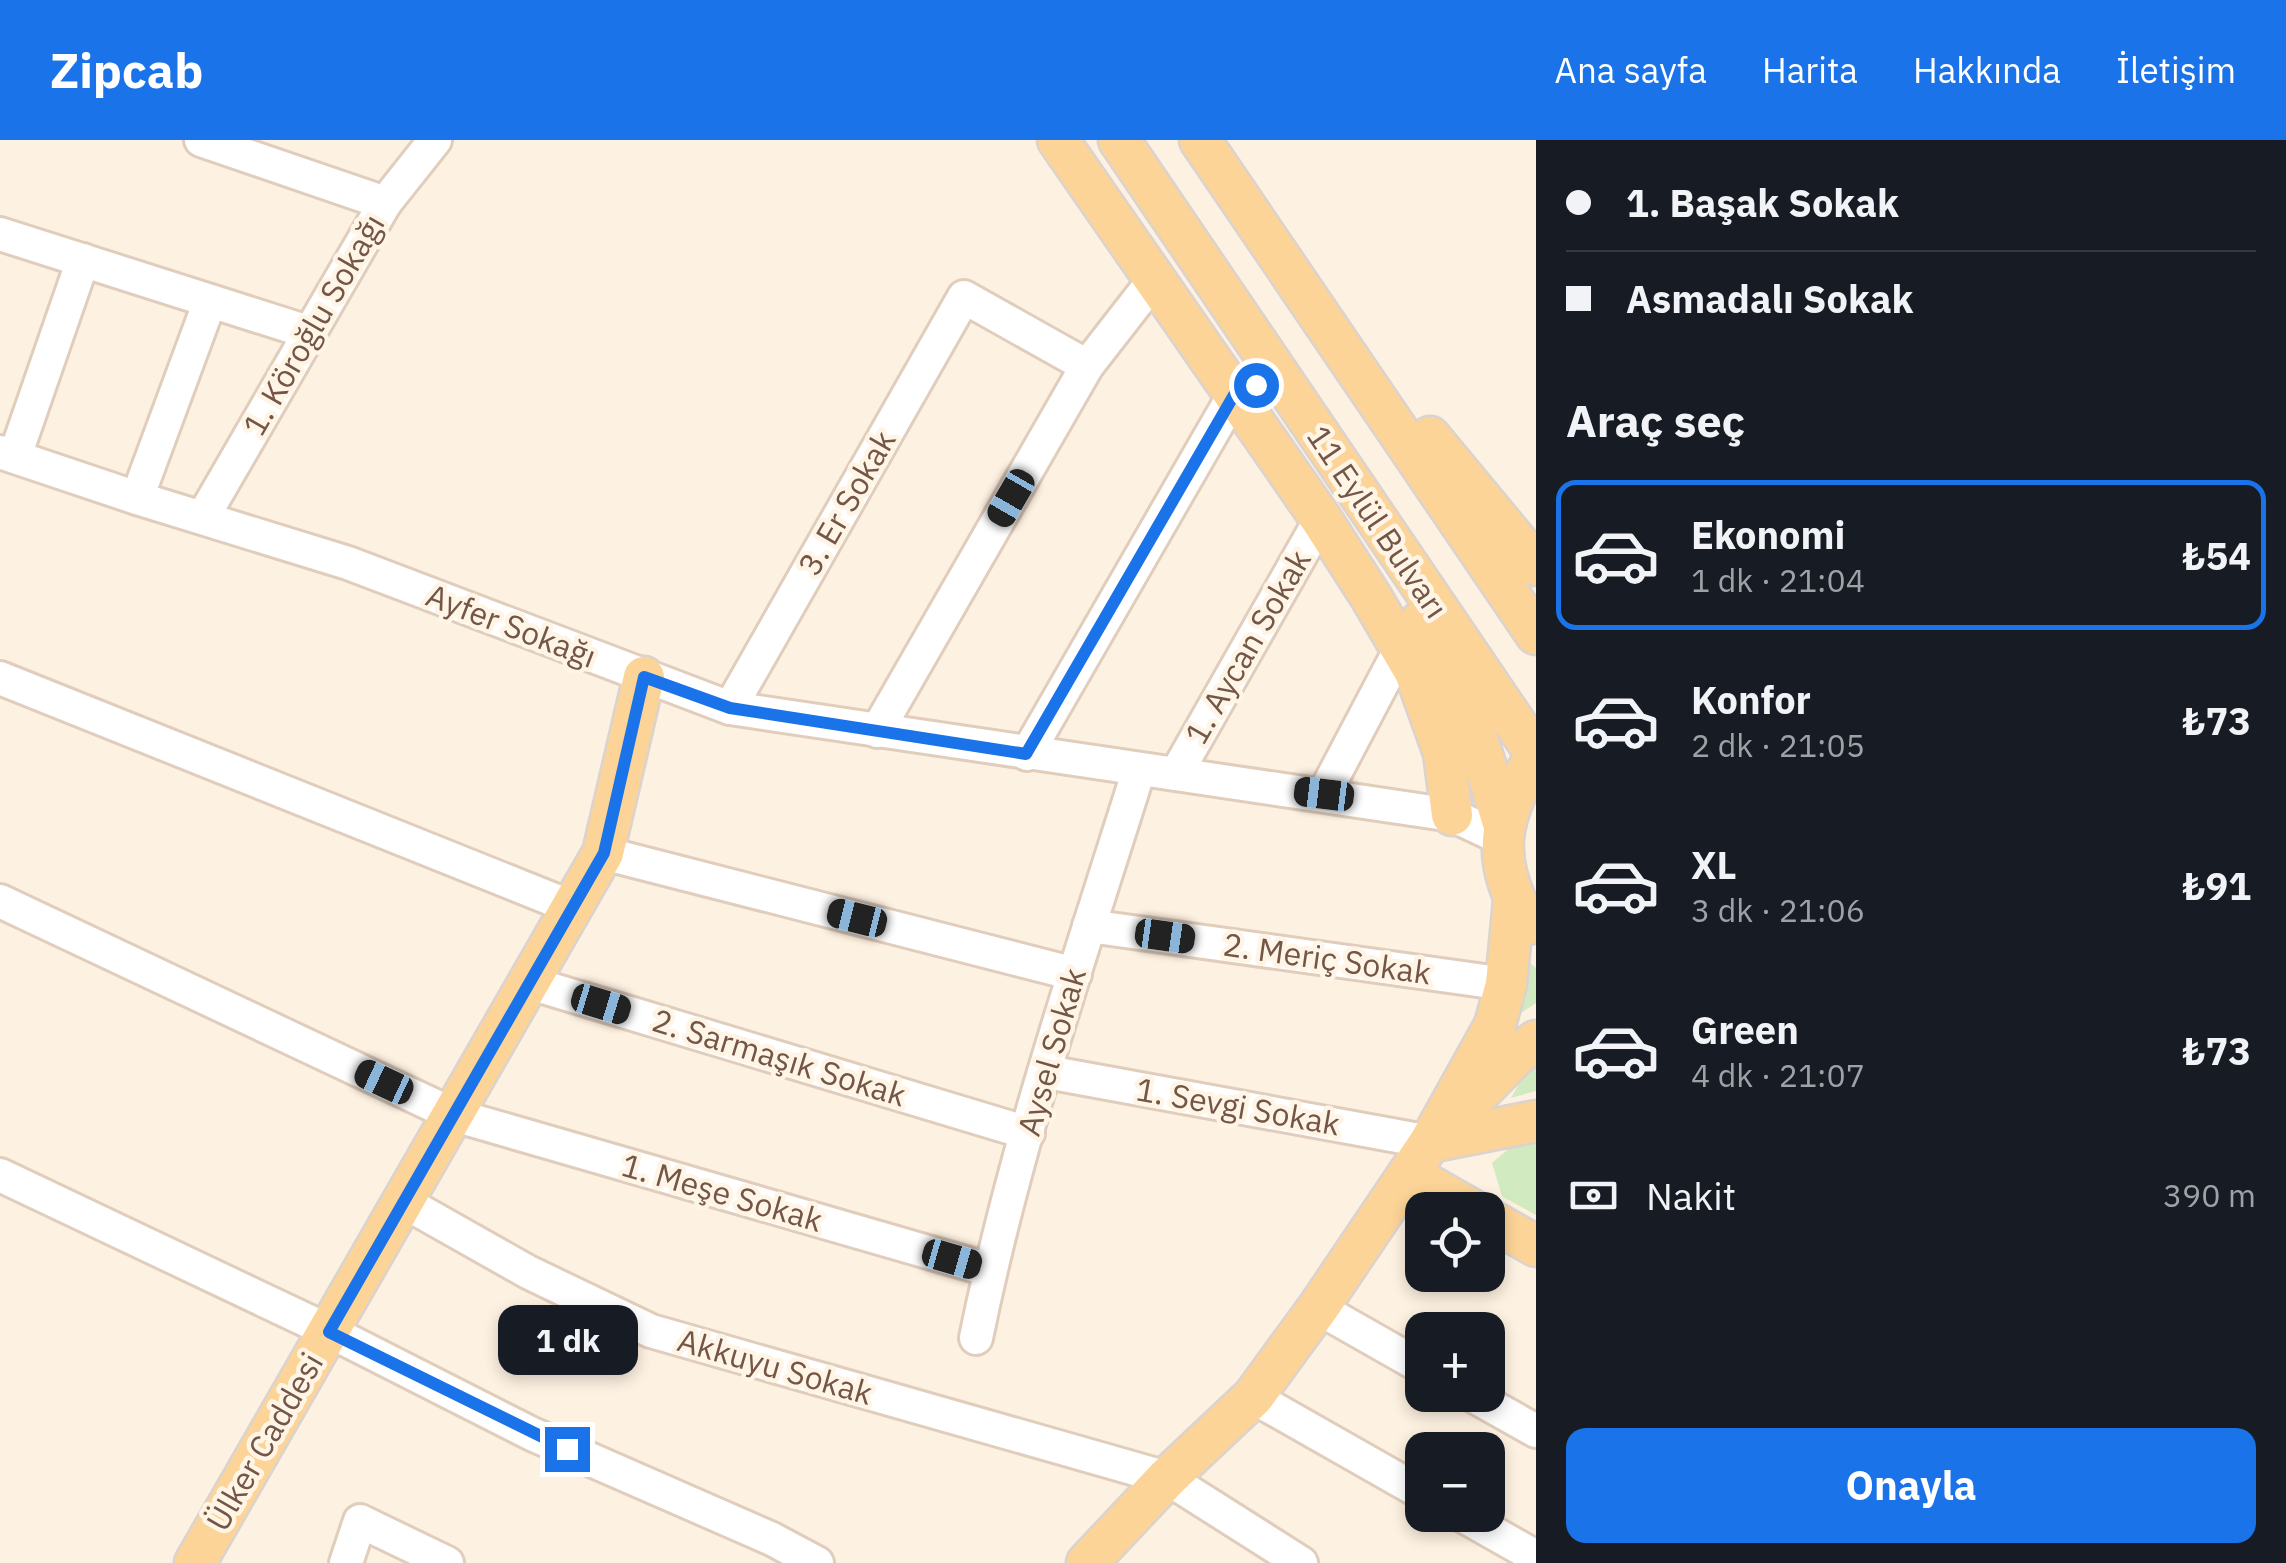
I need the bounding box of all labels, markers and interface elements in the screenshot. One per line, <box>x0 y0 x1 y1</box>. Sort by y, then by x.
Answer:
text: Zipcab <box>50 39 203 101</box>
text: Ana sayfa <box>1554 47 1707 93</box>
text: Harita <box>1762 47 1858 93</box>
text: Hakkında <box>1913 47 2061 93</box>
text: İletişim <box>2116 47 2236 93</box>
text: 1. Başak Sokak <box>1626 178 1899 227</box>
street label: 1. Köroğlu Sokağı <box>233 206 394 443</box>
text: Asmadalı Sokak <box>1626 274 1913 323</box>
route start <box>1234 363 1279 408</box>
text: Araç seç <box>1566 391 1745 449</box>
street label: 11 Eylül Bulvarı <box>1298 417 1458 626</box>
street label: 3. Er Sokak <box>788 422 905 583</box>
car <box>983 465 1039 531</box>
icon: car <box>1571 510 1661 600</box>
text: Ekonomi <box>1691 510 1845 559</box>
text: ₺54 <box>2182 531 2251 580</box>
street label: 1. Aycan Sokak <box>1175 542 1320 751</box>
text: 1 dk · 21:04 <box>1691 559 1865 601</box>
street label: Ayfer Sokağı <box>421 573 602 677</box>
icon: car <box>1571 675 1661 765</box>
text: Konfor <box>1691 675 1811 724</box>
text: ₺73 <box>2182 696 2251 745</box>
text: 2 dk · 21:05 <box>1691 724 1865 766</box>
car <box>1292 775 1356 813</box>
icon: car <box>1571 840 1661 930</box>
text: XL <box>1691 840 1737 889</box>
text: ₺91 <box>2182 861 2251 910</box>
text: 3 dk · 21:06 <box>1691 889 1865 931</box>
car <box>824 896 890 940</box>
car <box>1133 917 1197 955</box>
street label: 2. Meriç Sokak <box>1220 923 1434 993</box>
street label: Aysel Sokak <box>1007 963 1095 1140</box>
car <box>568 981 634 1027</box>
street label: 2. Sarmaşık Sokak <box>647 999 911 1116</box>
icon: car <box>1571 1005 1661 1095</box>
text: Green <box>1691 1005 1799 1054</box>
text: ₺73 <box>2182 1026 2251 1075</box>
text: 4 dk · 21:07 <box>1691 1054 1865 1096</box>
car <box>350 1056 418 1108</box>
street label: 1. Sevgi Sokak <box>1133 1067 1344 1145</box>
street label: 1. Meşe Sokak <box>617 1143 828 1241</box>
icon: cash <box>1566 1168 1621 1223</box>
text: Nakit <box>1646 1171 1736 1220</box>
text: 390 m <box>2163 1174 2256 1216</box>
map controls <box>1405 1192 1505 1532</box>
button: locate <box>1405 1192 1505 1292</box>
car <box>919 1236 985 1282</box>
callout: 1 dk <box>497 1304 637 1374</box>
button: + <box>1405 1312 1505 1412</box>
street label: Akkuyu Sokak <box>673 1318 878 1414</box>
text: 1 dk <box>536 1319 600 1361</box>
street label: Ülker Caddesi <box>196 1345 332 1538</box>
route end <box>545 1427 590 1472</box>
button: Onayla <box>1566 1428 2256 1543</box>
button: − <box>1405 1432 1505 1532</box>

